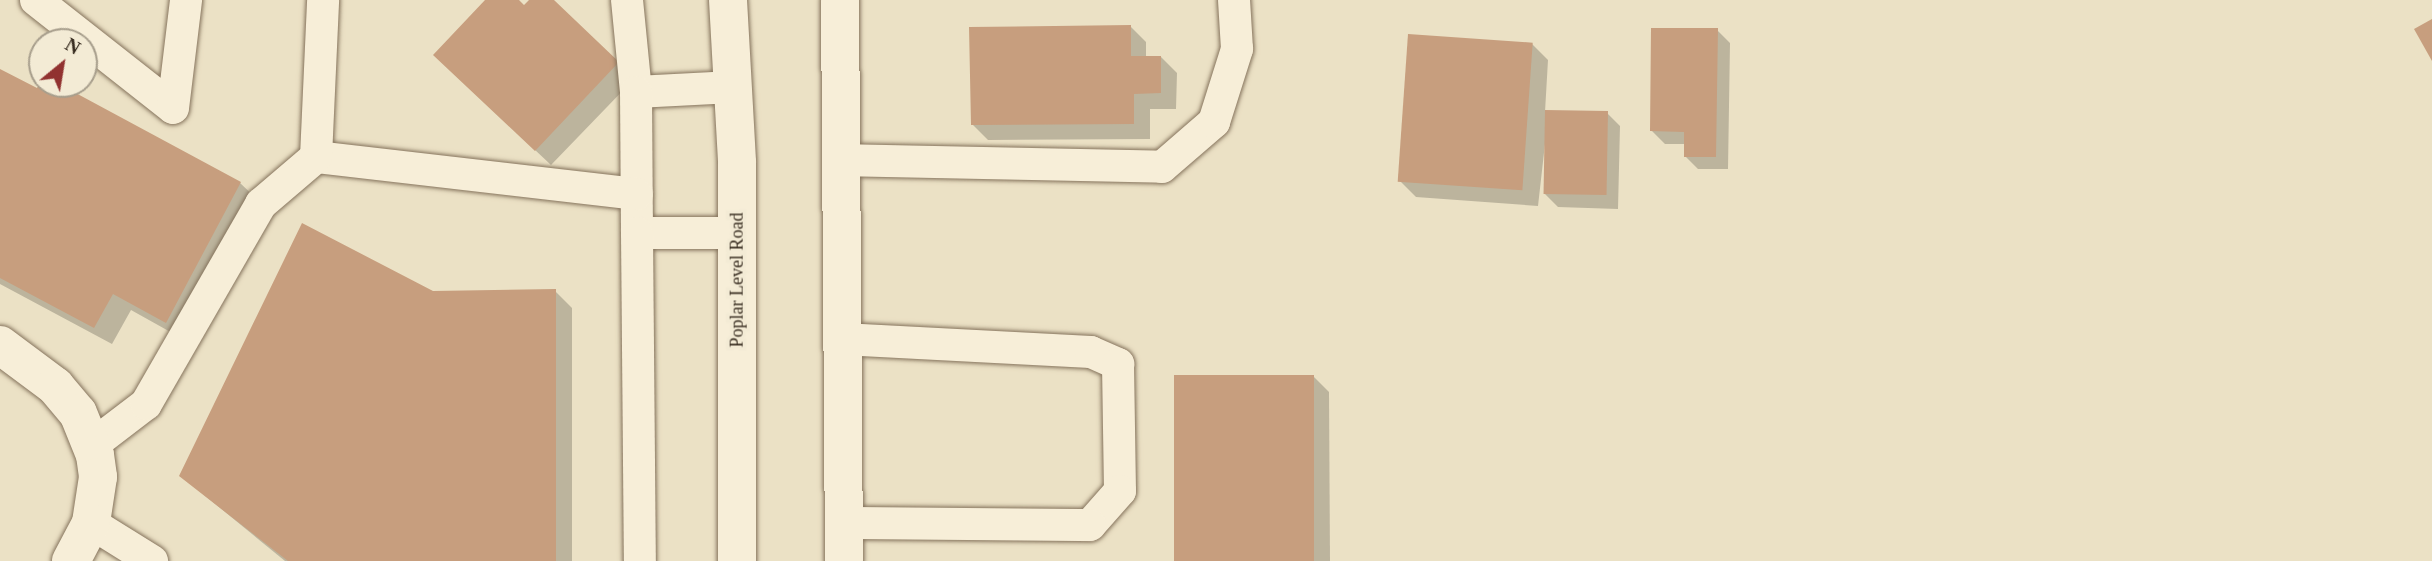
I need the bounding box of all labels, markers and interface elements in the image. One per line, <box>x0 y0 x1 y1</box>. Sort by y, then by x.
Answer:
north arrow <box>28 28 98 98</box>
text: N <box>62 34 84 59</box>
street label: Poplar Level Road <box>726 213 748 347</box>

